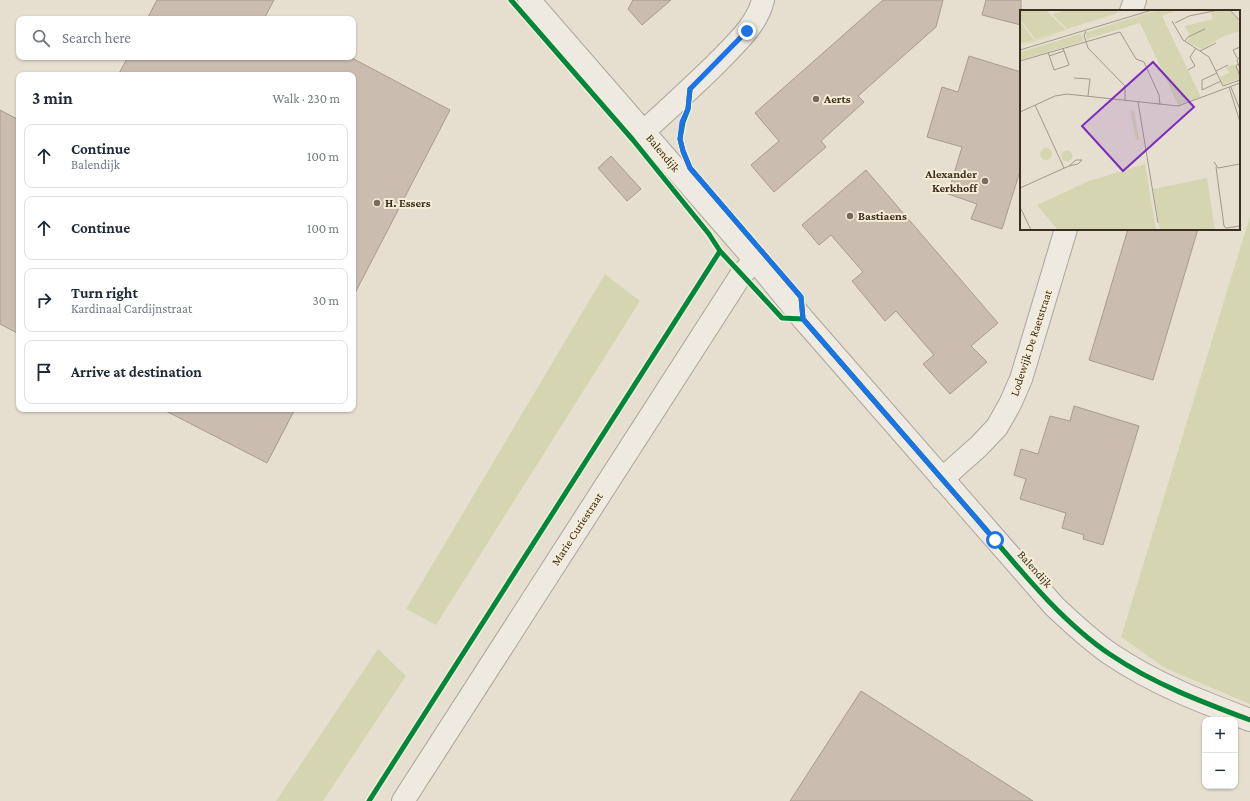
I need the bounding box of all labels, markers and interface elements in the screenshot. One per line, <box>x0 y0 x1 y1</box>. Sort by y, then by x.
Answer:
inset map <box>1020 10 1240 230</box>
search box <box>16 16 356 60</box>
route end <box>738 22 756 40</box>
icon: search <box>30 27 52 49</box>
text: Search here <box>62 30 131 46</box>
text: 3 min <box>32 89 73 108</box>
text: Walk · 230 m <box>272 91 340 106</box>
place label: Aerts <box>823 92 851 106</box>
marker: Aerts <box>811 94 821 104</box>
street label: Balendijk <box>643 131 683 175</box>
text: Continue <box>71 141 130 157</box>
icon: ahead <box>33 145 55 167</box>
text: 100 m <box>307 149 339 164</box>
text: Balendijk <box>71 157 120 172</box>
place label: Alexander Kerkhoff <box>924 167 978 195</box>
marker: Alexander Kerkhoff <box>980 176 990 186</box>
place label: H. Essers <box>385 196 431 210</box>
marker: H. Essers <box>372 198 382 208</box>
place label: Bastiaens <box>858 209 907 223</box>
marker: Bastiaens <box>845 211 855 221</box>
icon: ahead <box>33 217 55 239</box>
text: Continue <box>71 220 130 236</box>
text: 100 m <box>307 221 339 236</box>
text: Turn right <box>71 285 138 301</box>
street label: Lodewijk De Raetstraat <box>1007 287 1055 398</box>
icon: right <box>33 289 55 311</box>
text: 30 m <box>313 293 339 308</box>
text: Kardinaal Cardijnstraat <box>71 301 192 316</box>
icon: arrive <box>33 361 55 383</box>
text: Arrive at destination <box>71 364 202 380</box>
street label: Marie Curiestraat <box>548 489 606 568</box>
route start <box>986 531 1004 549</box>
street label: Balendijk <box>1015 548 1055 591</box>
map controls <box>1202 717 1238 789</box>
button: + <box>1202 717 1238 753</box>
button: − <box>1202 753 1238 789</box>

